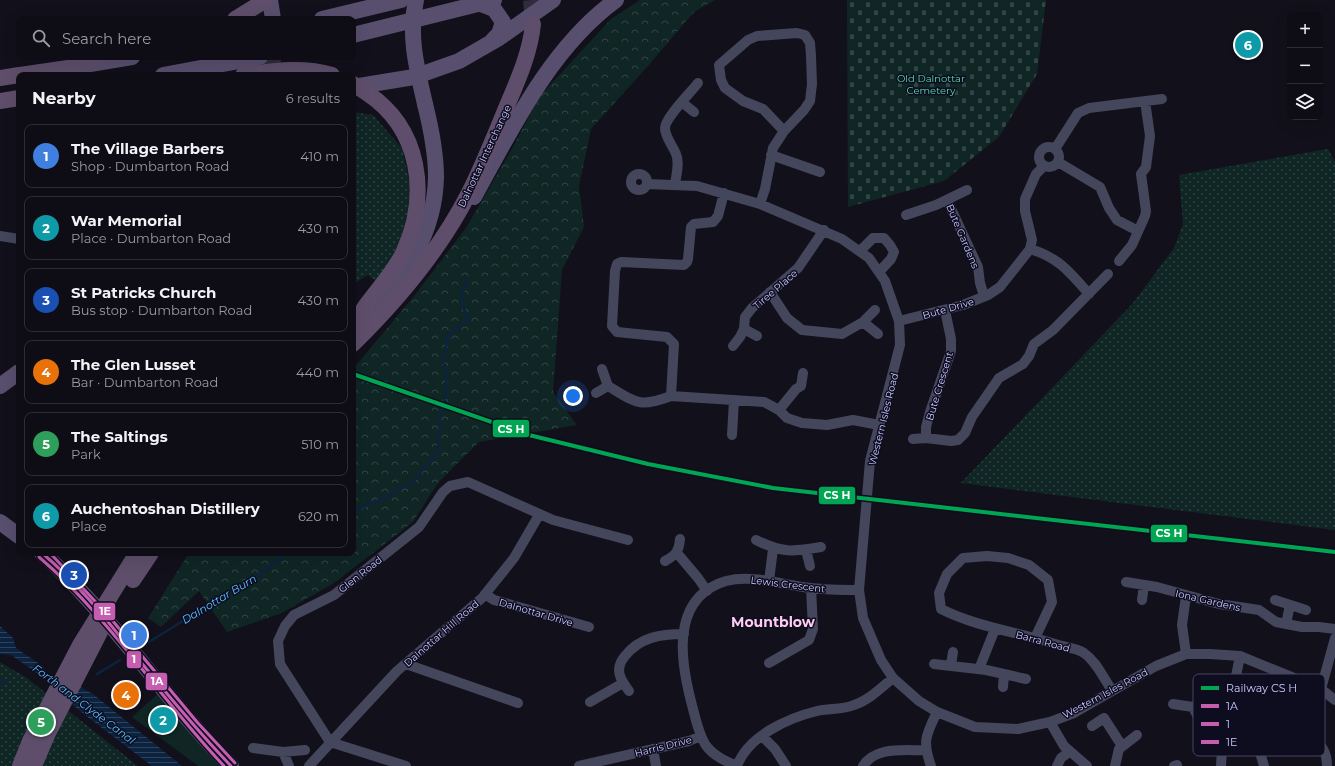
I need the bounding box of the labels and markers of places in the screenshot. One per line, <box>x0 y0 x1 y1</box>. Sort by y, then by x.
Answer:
pin: 6 <box>1235 30 1261 60</box>
pin: 3 <box>61 560 87 590</box>
pin: 1 <box>121 620 147 650</box>
pin: 4 <box>113 680 139 710</box>
pin: 2 <box>150 705 176 735</box>
pin: 5 <box>28 707 54 737</box>

